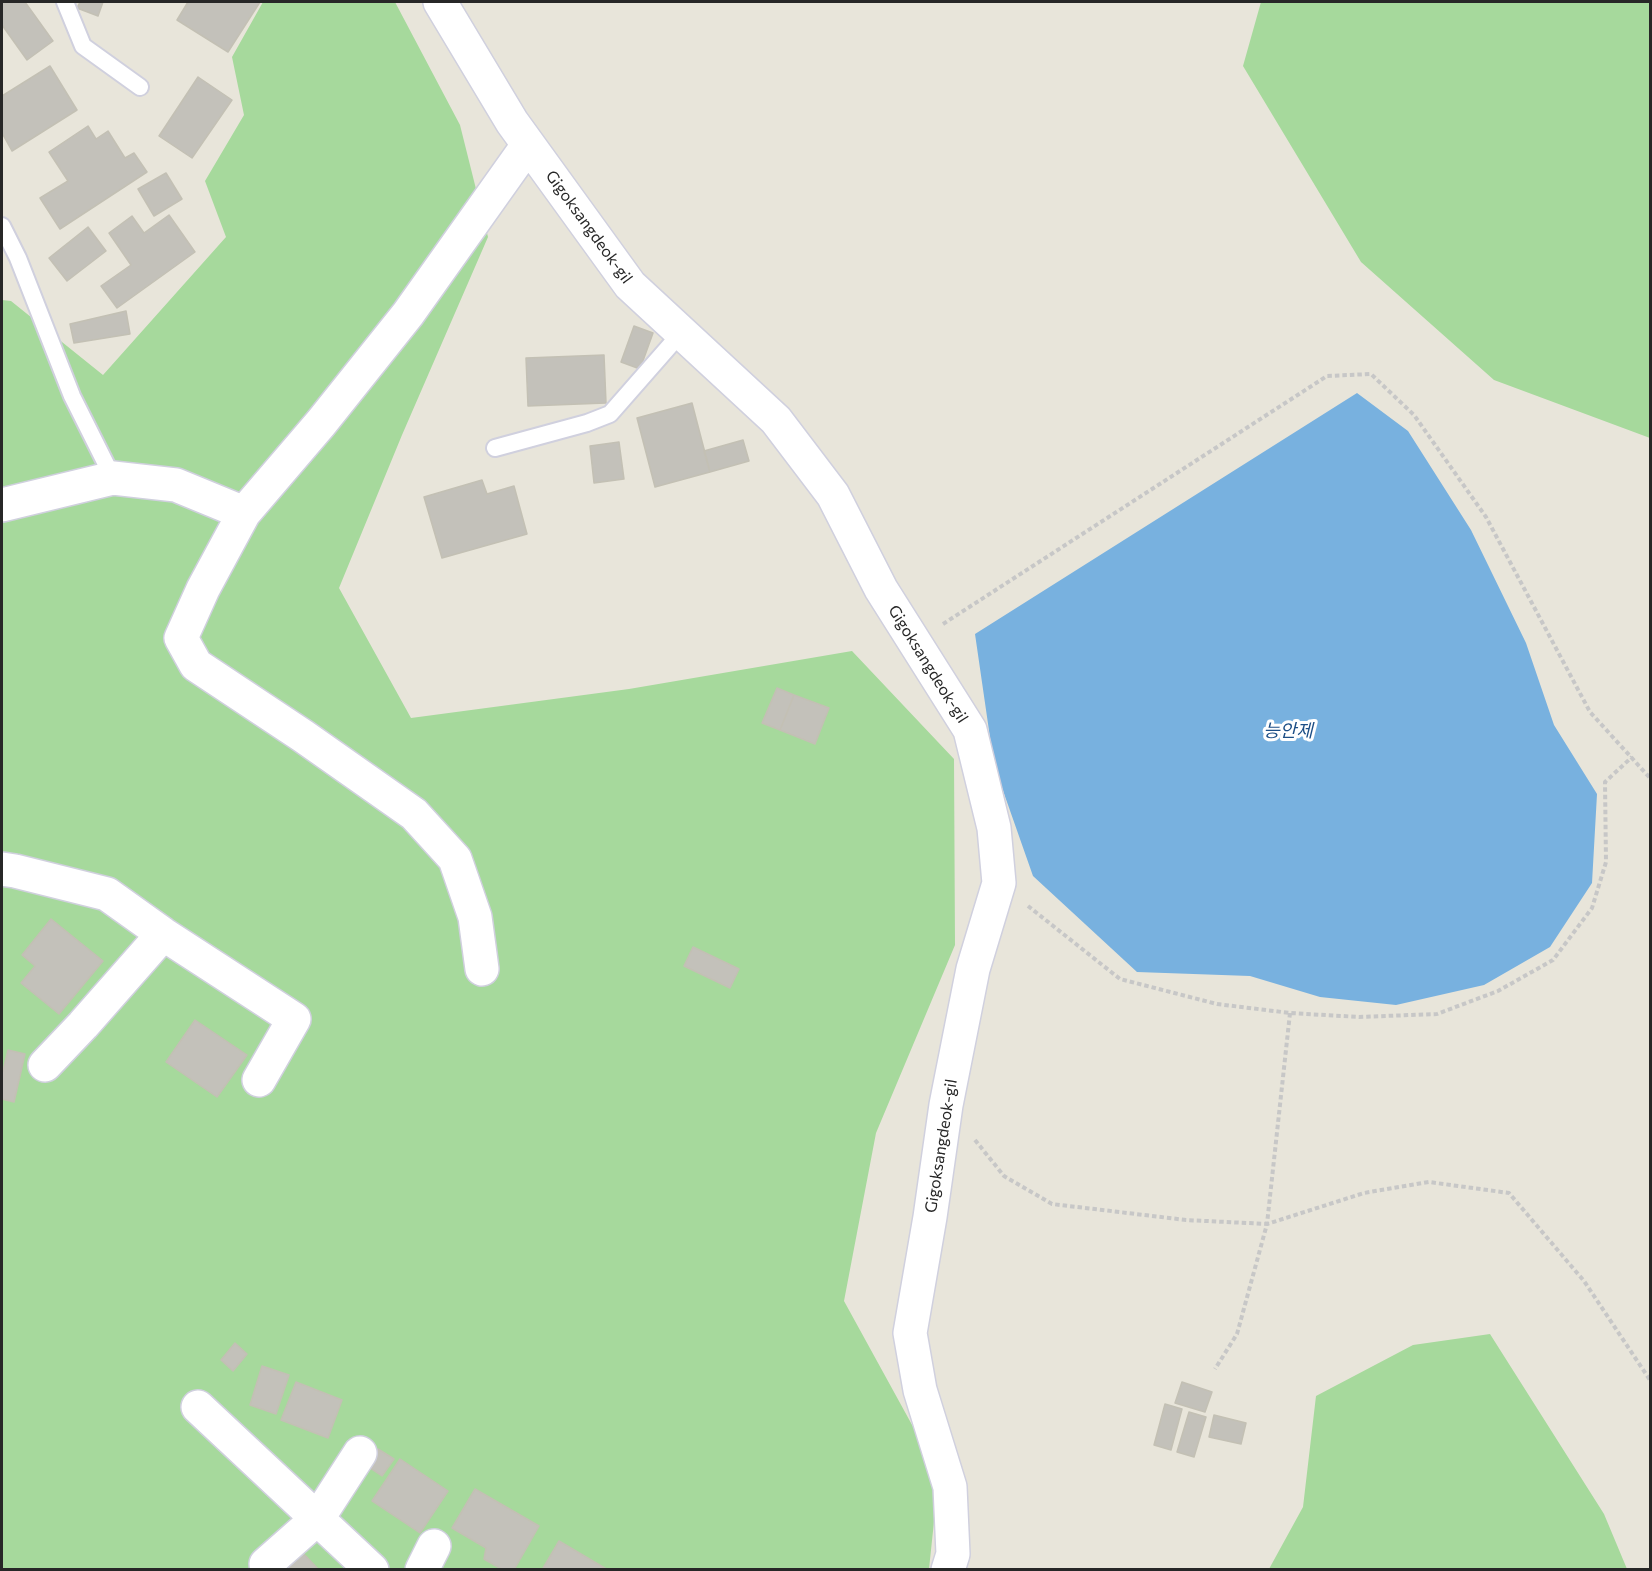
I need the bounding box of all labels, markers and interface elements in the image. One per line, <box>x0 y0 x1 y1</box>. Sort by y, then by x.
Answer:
street label: Gigoksangdeok-gil <box>542 167 636 287</box>
street label: Gigoksangdeok-gil <box>884 602 972 726</box>
water label: 능안제 <box>1263 720 1313 742</box>
street label: Gigoksangdeok-gil <box>921 1078 961 1214</box>

